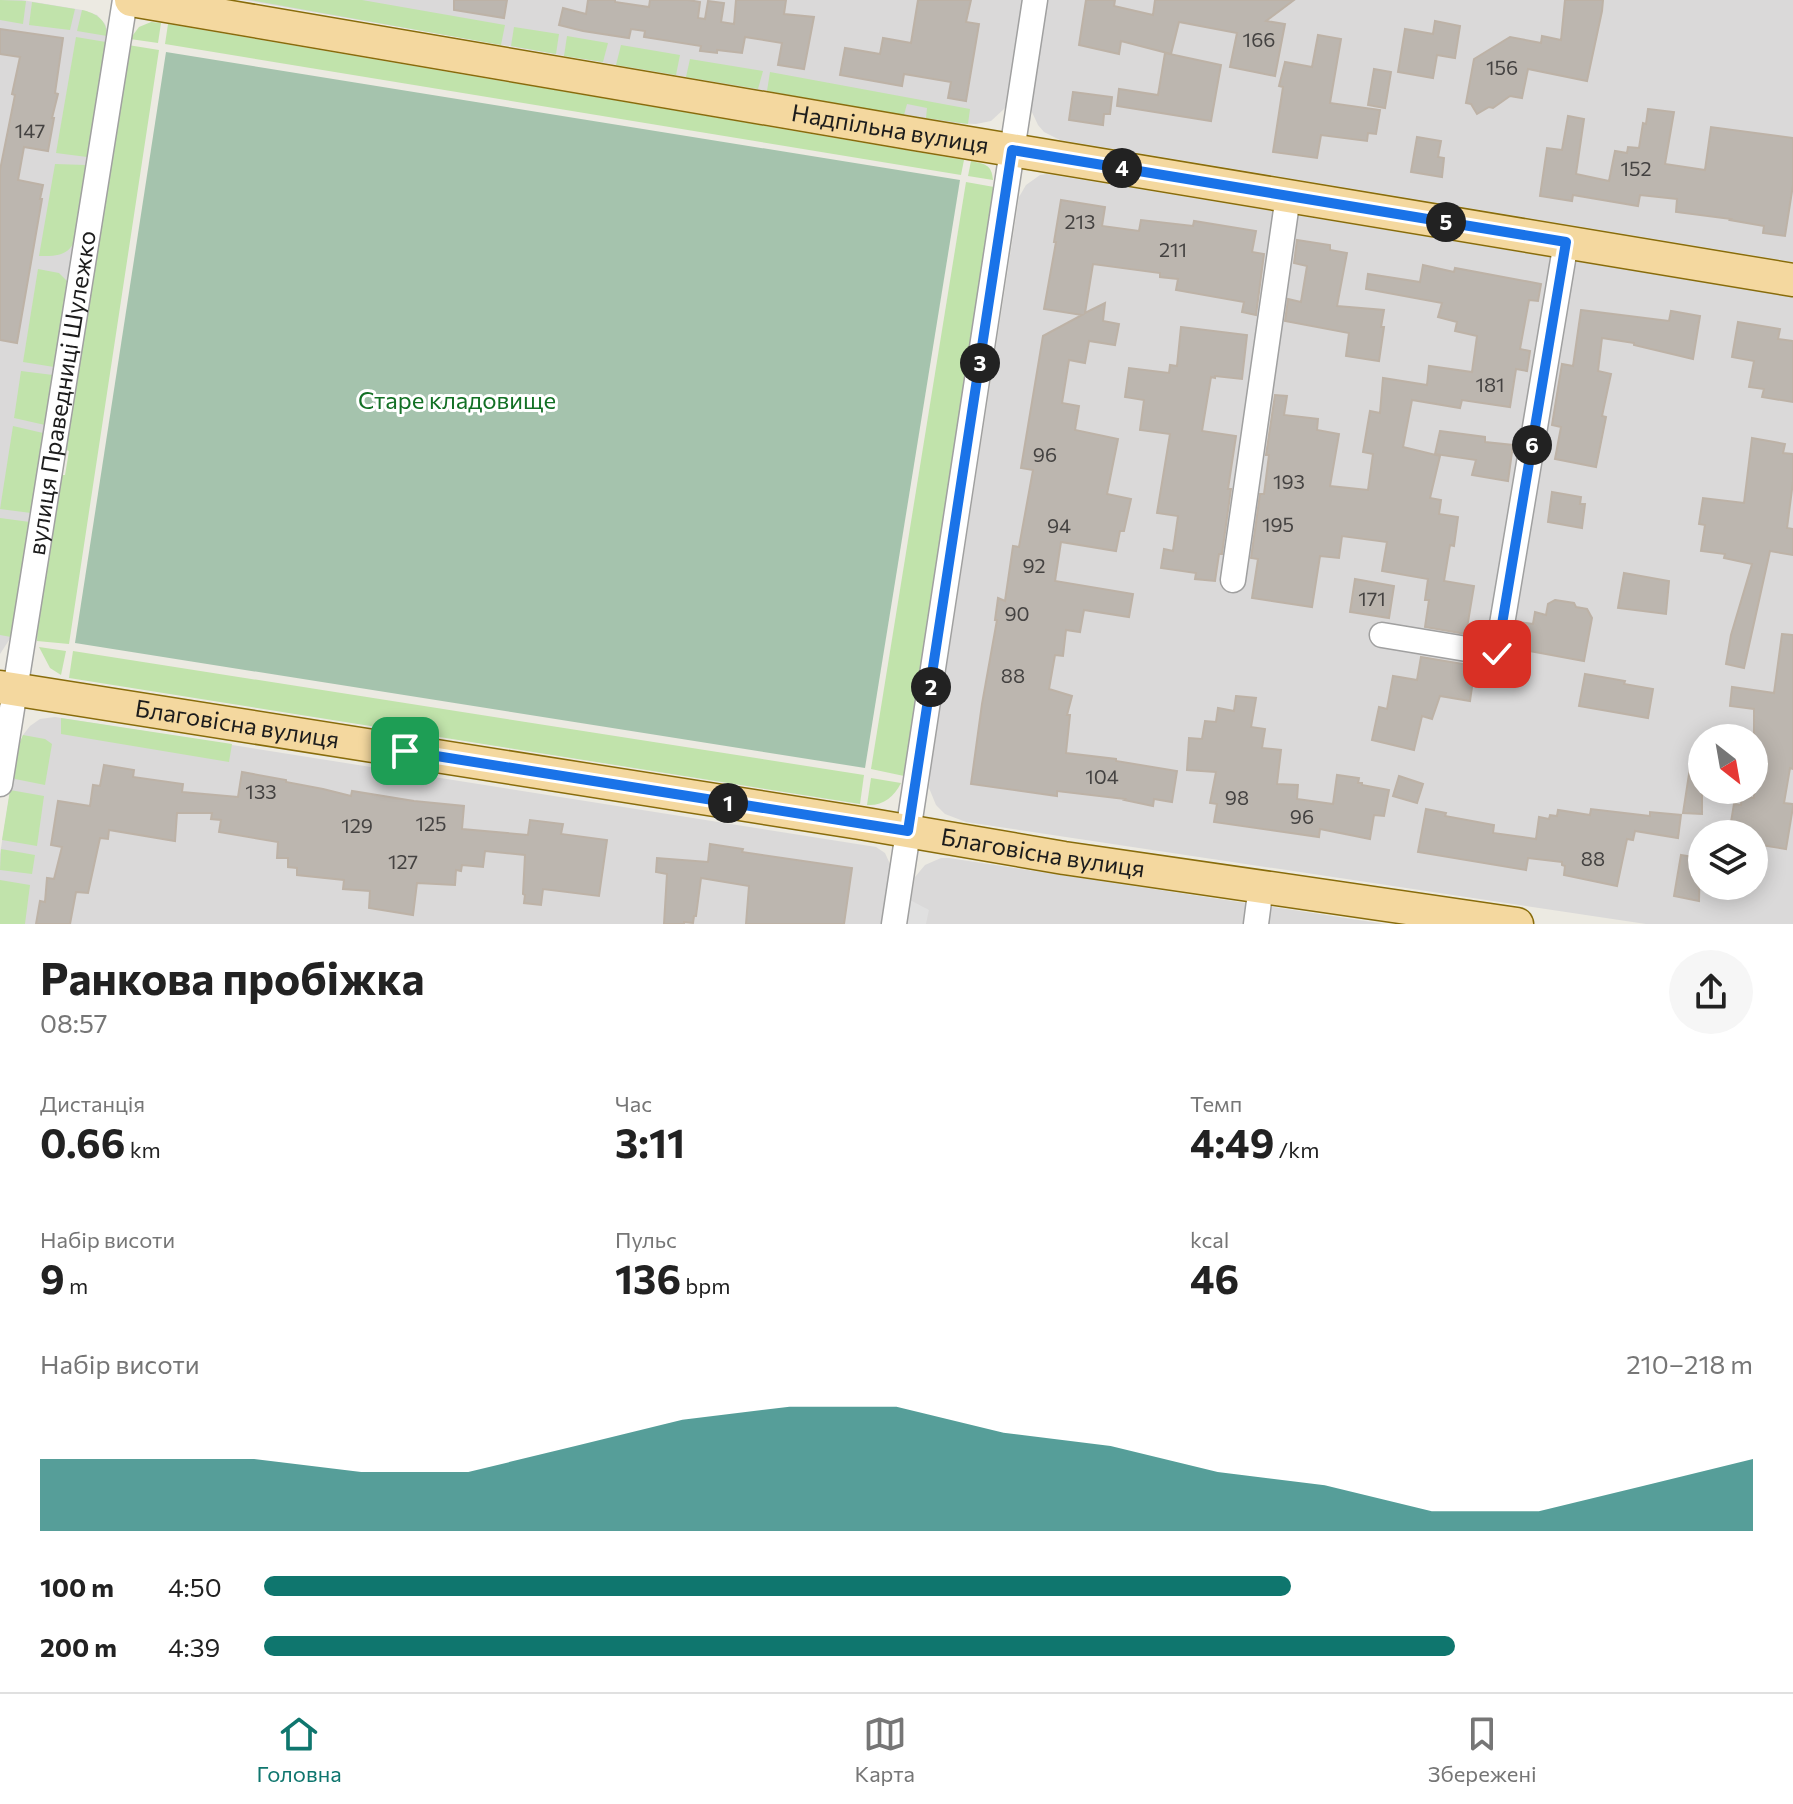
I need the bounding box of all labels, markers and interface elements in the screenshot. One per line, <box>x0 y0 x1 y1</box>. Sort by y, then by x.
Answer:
house number: 166 <box>1243 27 1275 51</box>
house number: 156 <box>1486 55 1518 79</box>
street label: Надпільна вулиця <box>789 97 991 159</box>
house number: 147 <box>15 118 45 142</box>
pin: 4 <box>1102 148 1142 188</box>
text: 4 <box>1115 154 1129 181</box>
house number: 152 <box>1620 156 1652 180</box>
pin: 5 <box>1426 202 1466 242</box>
text: 5 <box>1440 208 1452 235</box>
house number: 213 <box>1064 209 1096 233</box>
street label: вулиця Праведниці Шулежко <box>21 228 101 557</box>
house number: 211 <box>1159 237 1187 261</box>
pin: 3 <box>960 343 1000 383</box>
text: 3 <box>974 349 986 376</box>
house number: 181 <box>1475 372 1505 396</box>
park label: Старе кладовище <box>358 385 556 414</box>
pin: 6 <box>1512 425 1552 465</box>
text: 6 <box>1525 431 1539 458</box>
house number: 96 <box>1033 442 1057 466</box>
house number: 193 <box>1273 469 1305 493</box>
house number: 195 <box>1262 512 1294 536</box>
house number: 94 <box>1047 513 1071 537</box>
house number: 92 <box>1022 553 1046 577</box>
house number: 171 <box>1358 586 1386 610</box>
house number: 90 <box>1004 601 1030 625</box>
pin <box>1463 620 1531 688</box>
icon: check <box>1475 632 1519 676</box>
house number: 88 <box>1001 663 1025 687</box>
pin: 2 <box>911 667 951 707</box>
text: 2 <box>925 673 937 700</box>
street label: Благовісна вулиця <box>133 693 341 753</box>
pin <box>371 717 439 785</box>
north arrow <box>1688 724 1768 804</box>
map controls <box>1688 724 1768 900</box>
icon: arrive <box>383 729 427 773</box>
house number: 104 <box>1085 764 1119 788</box>
house number: 133 <box>245 779 277 803</box>
pin: 1 <box>708 783 748 823</box>
house number: 98 <box>1225 785 1249 809</box>
text: 1 <box>723 789 733 816</box>
house number: 96 <box>1290 804 1314 828</box>
house number: 125 <box>415 811 447 835</box>
house number: 129 <box>341 813 373 837</box>
button: layers <box>1688 820 1768 900</box>
street label: Благовісна вулиця <box>939 821 1147 883</box>
house number: 88 <box>1581 846 1605 870</box>
house number: 127 <box>388 849 418 873</box>
text: Ранкова пробіжка <box>40 950 424 1004</box>
button: share <box>1669 950 1753 1034</box>
text: 08:57 <box>40 1007 108 1038</box>
text: Дистанція <box>40 1090 145 1117</box>
text: Час <box>615 1090 652 1117</box>
text: Темп <box>1190 1090 1242 1117</box>
text: 0.66 <box>40 1117 125 1166</box>
text: 3:11 <box>615 1117 685 1166</box>
text: 4:49 <box>1190 1117 1274 1166</box>
text: km <box>125 1136 161 1163</box>
text: /km <box>1274 1136 1319 1163</box>
text: Набір висоти <box>40 1226 175 1253</box>
text: Пульс <box>615 1226 677 1253</box>
text: kcal <box>1190 1226 1229 1253</box>
text: 9 <box>40 1253 65 1302</box>
text: 136 <box>615 1253 681 1302</box>
text: 46 <box>1190 1253 1239 1302</box>
text: m <box>65 1272 88 1299</box>
text: bpm <box>681 1272 731 1299</box>
text: Набір висоти <box>40 1348 200 1379</box>
text: 210–218 m <box>1626 1348 1753 1379</box>
text: 100 m <box>40 1571 114 1602</box>
text: 4:50 <box>168 1571 222 1602</box>
text: 200 m <box>40 1631 117 1662</box>
text: 4:39 <box>168 1631 220 1662</box>
tab: Головна <box>256 1712 342 1787</box>
tab: Карта <box>854 1712 915 1787</box>
tab: Збережені <box>1428 1712 1537 1787</box>

